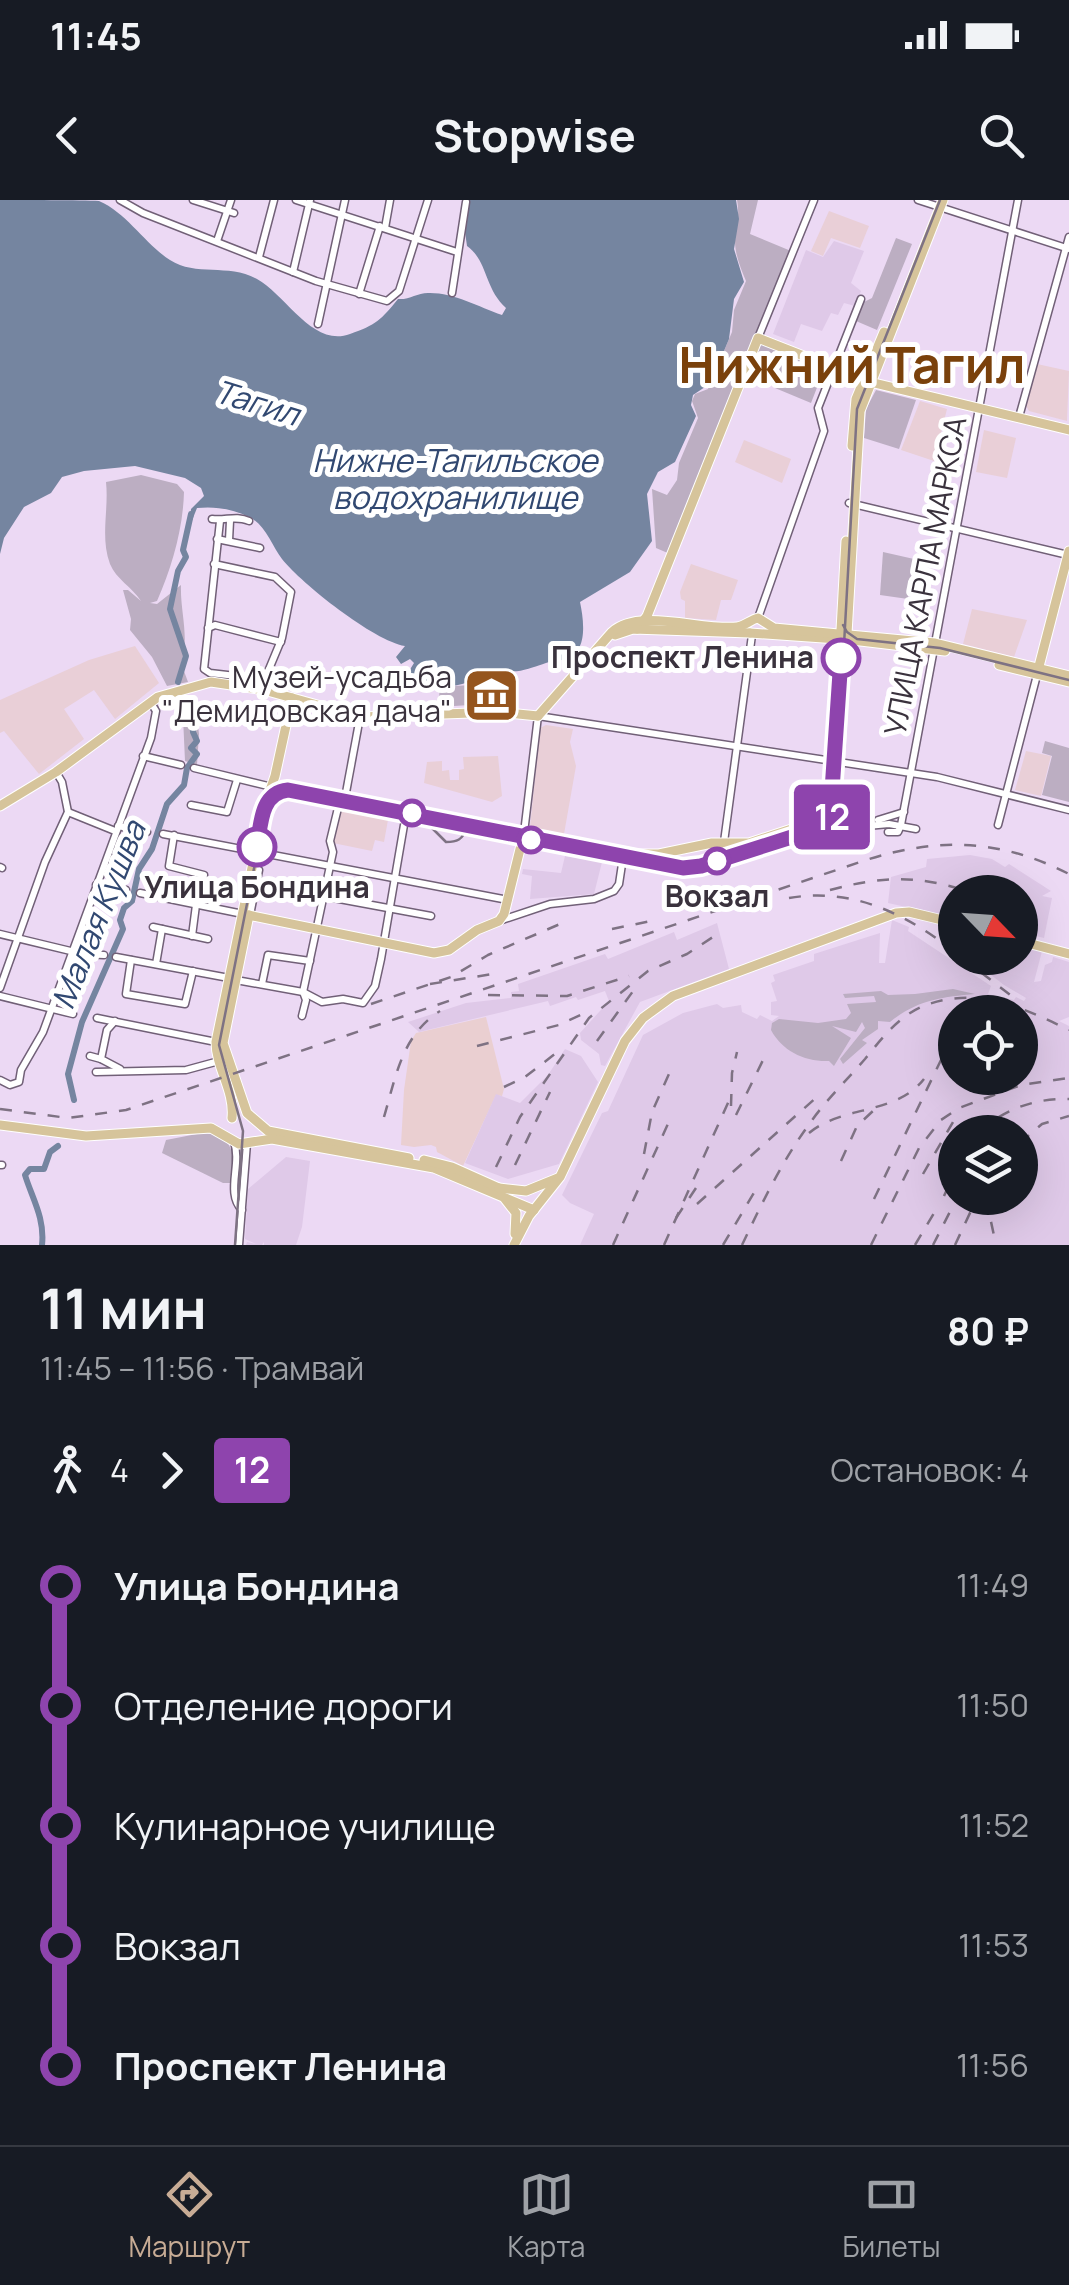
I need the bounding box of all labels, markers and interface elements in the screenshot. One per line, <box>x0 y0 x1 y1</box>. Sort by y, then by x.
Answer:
text: 11:45 <box>50 9 142 61</box>
text: Stopwise <box>433 104 636 166</box>
icon: back <box>40 108 95 163</box>
icon: search <box>974 108 1029 163</box>
district label: Нижний Тагил <box>679 330 1025 398</box>
water label: Тагил <box>210 368 307 436</box>
street label: УЛИЦА КАРЛА МАРКСА <box>873 413 976 739</box>
water label: Нижне-Тагильское водохранилище <box>312 438 600 519</box>
place label: Проспект Ленина <box>551 636 814 677</box>
marker: Проспект Ленина <box>822 639 860 677</box>
place label: Музей-усадьба "Демидовская дача" <box>162 656 452 731</box>
museum icon: Музей-усадьба "Демидовская дача" <box>461 665 521 725</box>
line badge: 12 <box>787 784 877 850</box>
text: 12 <box>814 793 850 841</box>
unlabelled marker <box>399 800 425 826</box>
water label: Малая Кушва <box>40 812 156 1015</box>
unlabelled marker <box>518 827 544 853</box>
marker: Улица Бондина <box>238 828 276 866</box>
marker: Вокзал <box>704 848 730 874</box>
place label: Улица Бондина <box>144 866 370 907</box>
place label: Вокзал <box>665 875 769 916</box>
north arrow <box>938 875 1038 975</box>
map controls <box>938 875 1038 1215</box>
button: locate <box>938 995 1038 1095</box>
button: layers <box>938 1115 1038 1215</box>
text: 11 мин <box>40 1270 207 1346</box>
text: 80 ₽ <box>947 1304 1029 1356</box>
text: 11:45 – 11:56 · Трамвай <box>40 1346 364 1390</box>
icon: walk <box>40 1443 95 1498</box>
icon: forward <box>144 1443 199 1498</box>
text: 12 <box>234 1446 270 1494</box>
text: 4 <box>110 1448 129 1492</box>
text: Остановок: 4 <box>831 1448 1029 1492</box>
text: Улица Бондина <box>114 1559 400 1611</box>
text: 11:49 <box>956 1563 1029 1607</box>
text: Отделение дороги <box>114 1679 453 1731</box>
text: 11:50 <box>956 1683 1029 1727</box>
text: Кулинарное училище <box>114 1799 496 1851</box>
text: 11:52 <box>959 1803 1029 1847</box>
text: Вокзал <box>114 1919 241 1971</box>
text: 11:53 <box>958 1923 1029 1967</box>
text: Проспект Ленина <box>114 2039 447 2091</box>
text: 11:56 <box>956 2043 1029 2087</box>
tab: Маршрут <box>129 2167 250 2265</box>
tab: Карта <box>507 2167 585 2265</box>
tab: Билеты <box>842 2167 940 2265</box>

